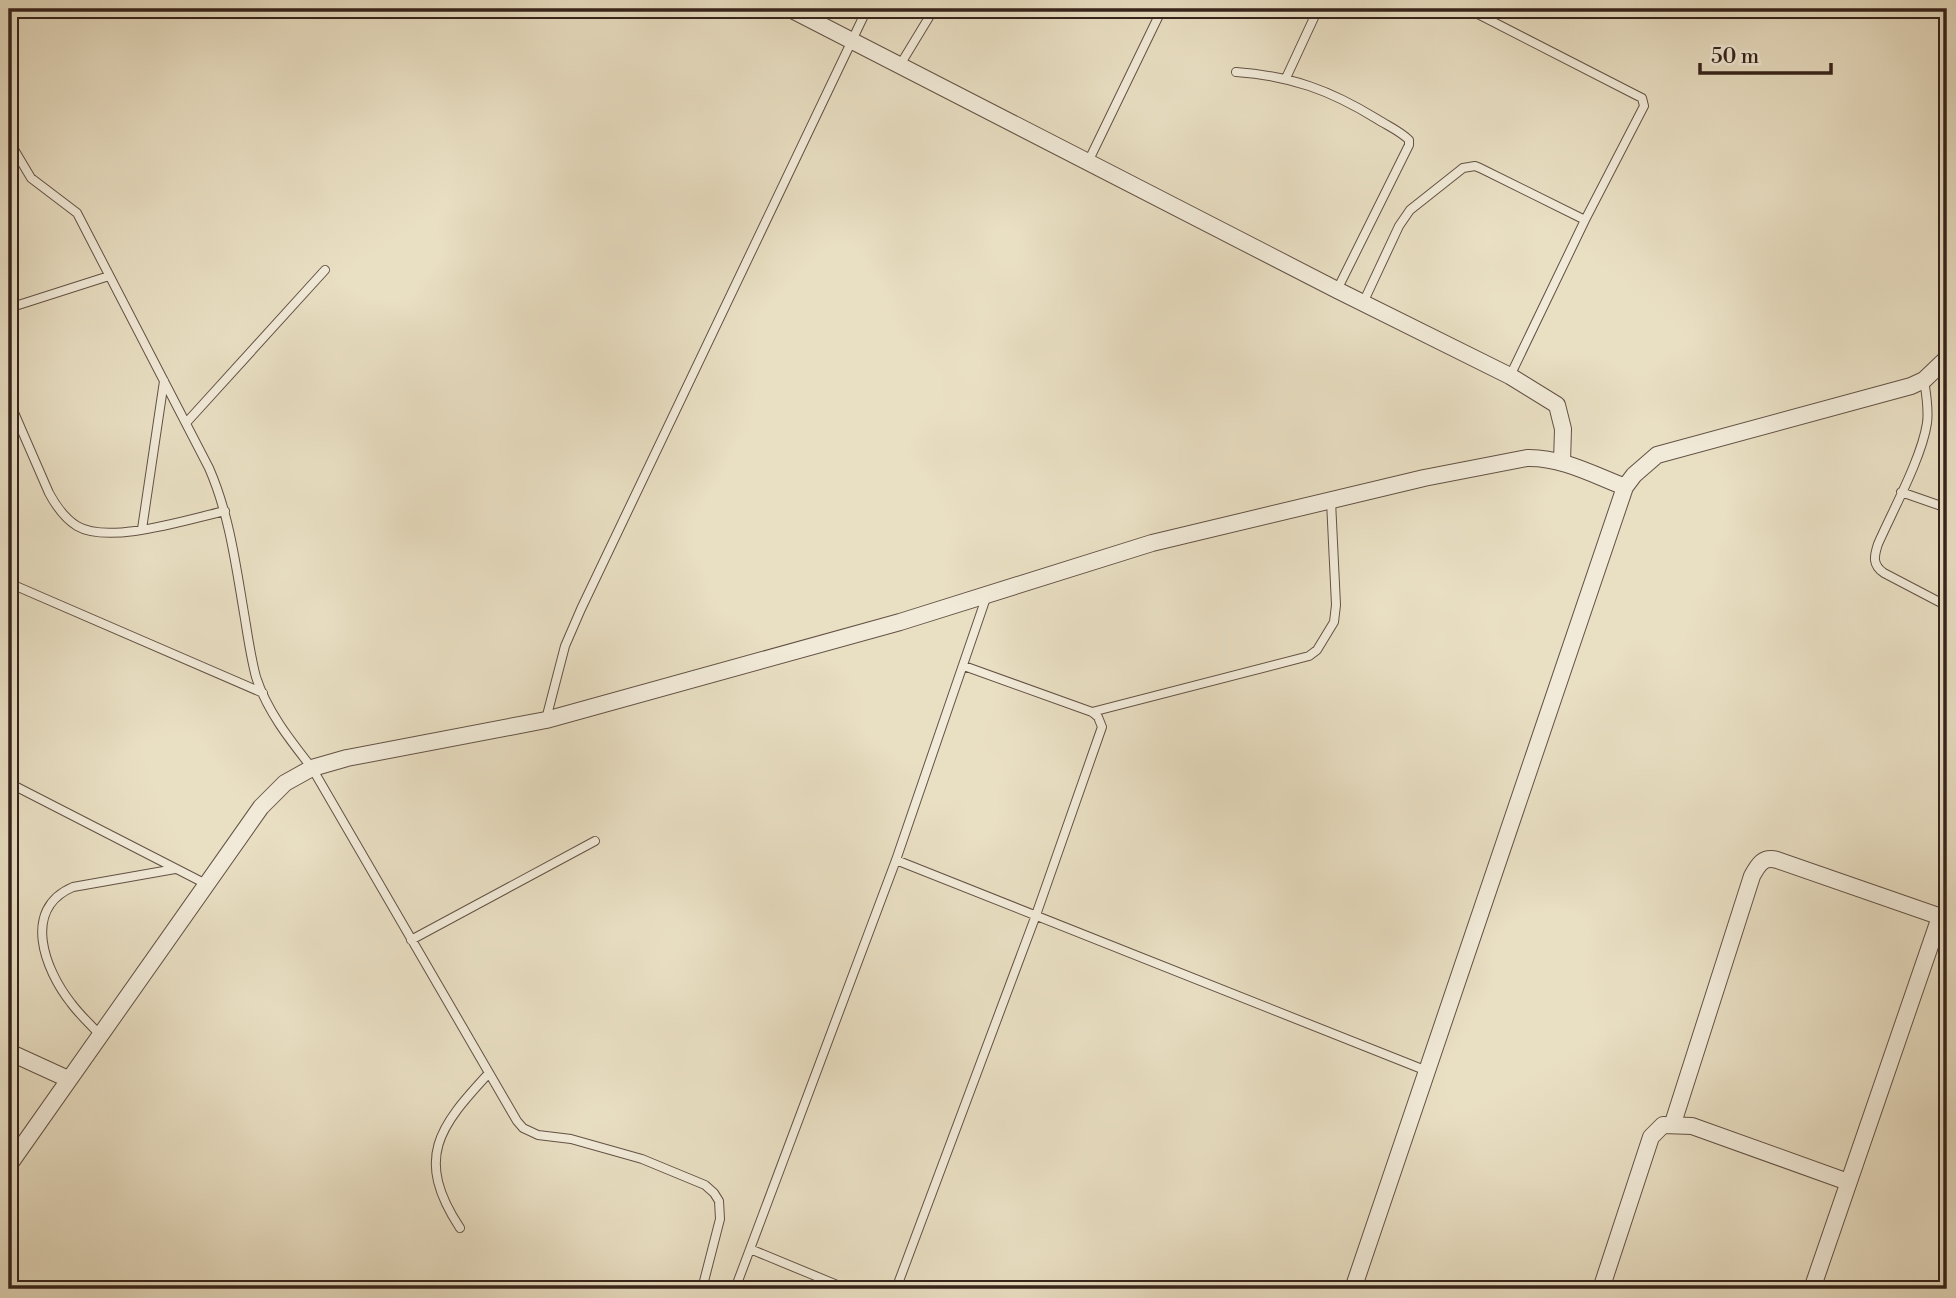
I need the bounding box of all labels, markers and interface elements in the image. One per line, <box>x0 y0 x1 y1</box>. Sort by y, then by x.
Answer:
scale bar <box>1700 32 1832 76</box>
text: 50 m <box>1711 44 1759 70</box>

